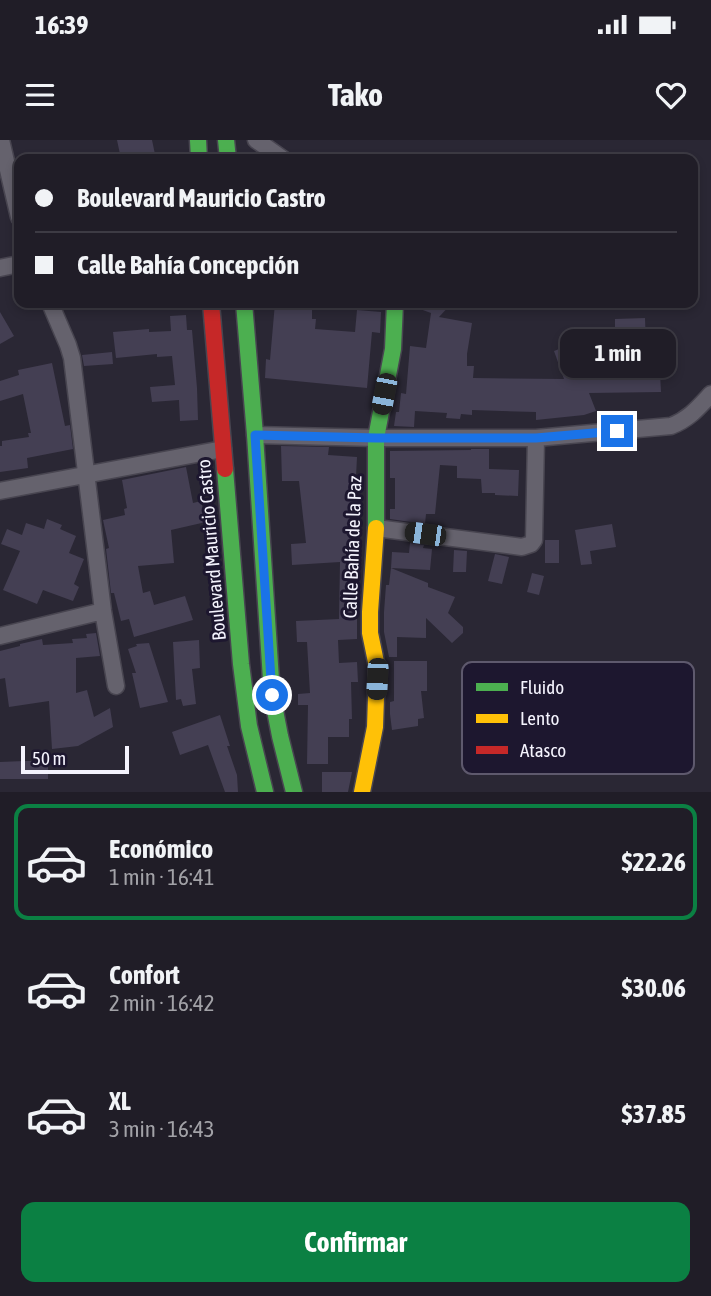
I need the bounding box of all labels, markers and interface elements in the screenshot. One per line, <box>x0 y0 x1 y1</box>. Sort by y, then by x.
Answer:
text: 16:39 <box>35 10 89 40</box>
icon: menu <box>21 76 59 114</box>
text: Tako <box>328 76 383 113</box>
icon: heart <box>652 76 690 114</box>
text: Boulevard Mauricio Castro <box>77 183 326 213</box>
text: Calle Bahía Concepción <box>77 250 299 280</box>
callout: 1 min <box>559 330 675 378</box>
text: 1 min <box>595 340 641 366</box>
car <box>370 371 399 417</box>
route end <box>601 415 633 447</box>
street label: Boulevard Mauricio Castro <box>192 458 230 642</box>
street label: Calle Bahía de la Paz <box>339 475 365 619</box>
car <box>403 521 448 547</box>
car <box>366 657 389 701</box>
legend <box>462 662 694 774</box>
text: Fluido <box>520 676 564 698</box>
route start <box>256 679 288 711</box>
text: Lento <box>520 707 559 729</box>
text: Atasco <box>520 739 566 761</box>
scale bar <box>21 743 130 775</box>
text: 50 m <box>32 747 66 769</box>
icon: car <box>25 831 88 894</box>
text: Económico <box>109 834 213 864</box>
text: $22.26 <box>622 847 686 877</box>
text: 1 min · 16:41 <box>109 864 215 890</box>
icon: car <box>25 957 88 1020</box>
text: Confort <box>109 960 180 990</box>
text: $30.06 <box>622 973 686 1003</box>
text: 2 min · 16:42 <box>109 990 215 1016</box>
icon: car <box>25 1083 88 1146</box>
text: XL <box>109 1086 131 1116</box>
text: $37.85 <box>622 1099 686 1129</box>
text: 3 min · 16:43 <box>109 1116 215 1142</box>
button: Confirmar <box>21 1202 690 1282</box>

